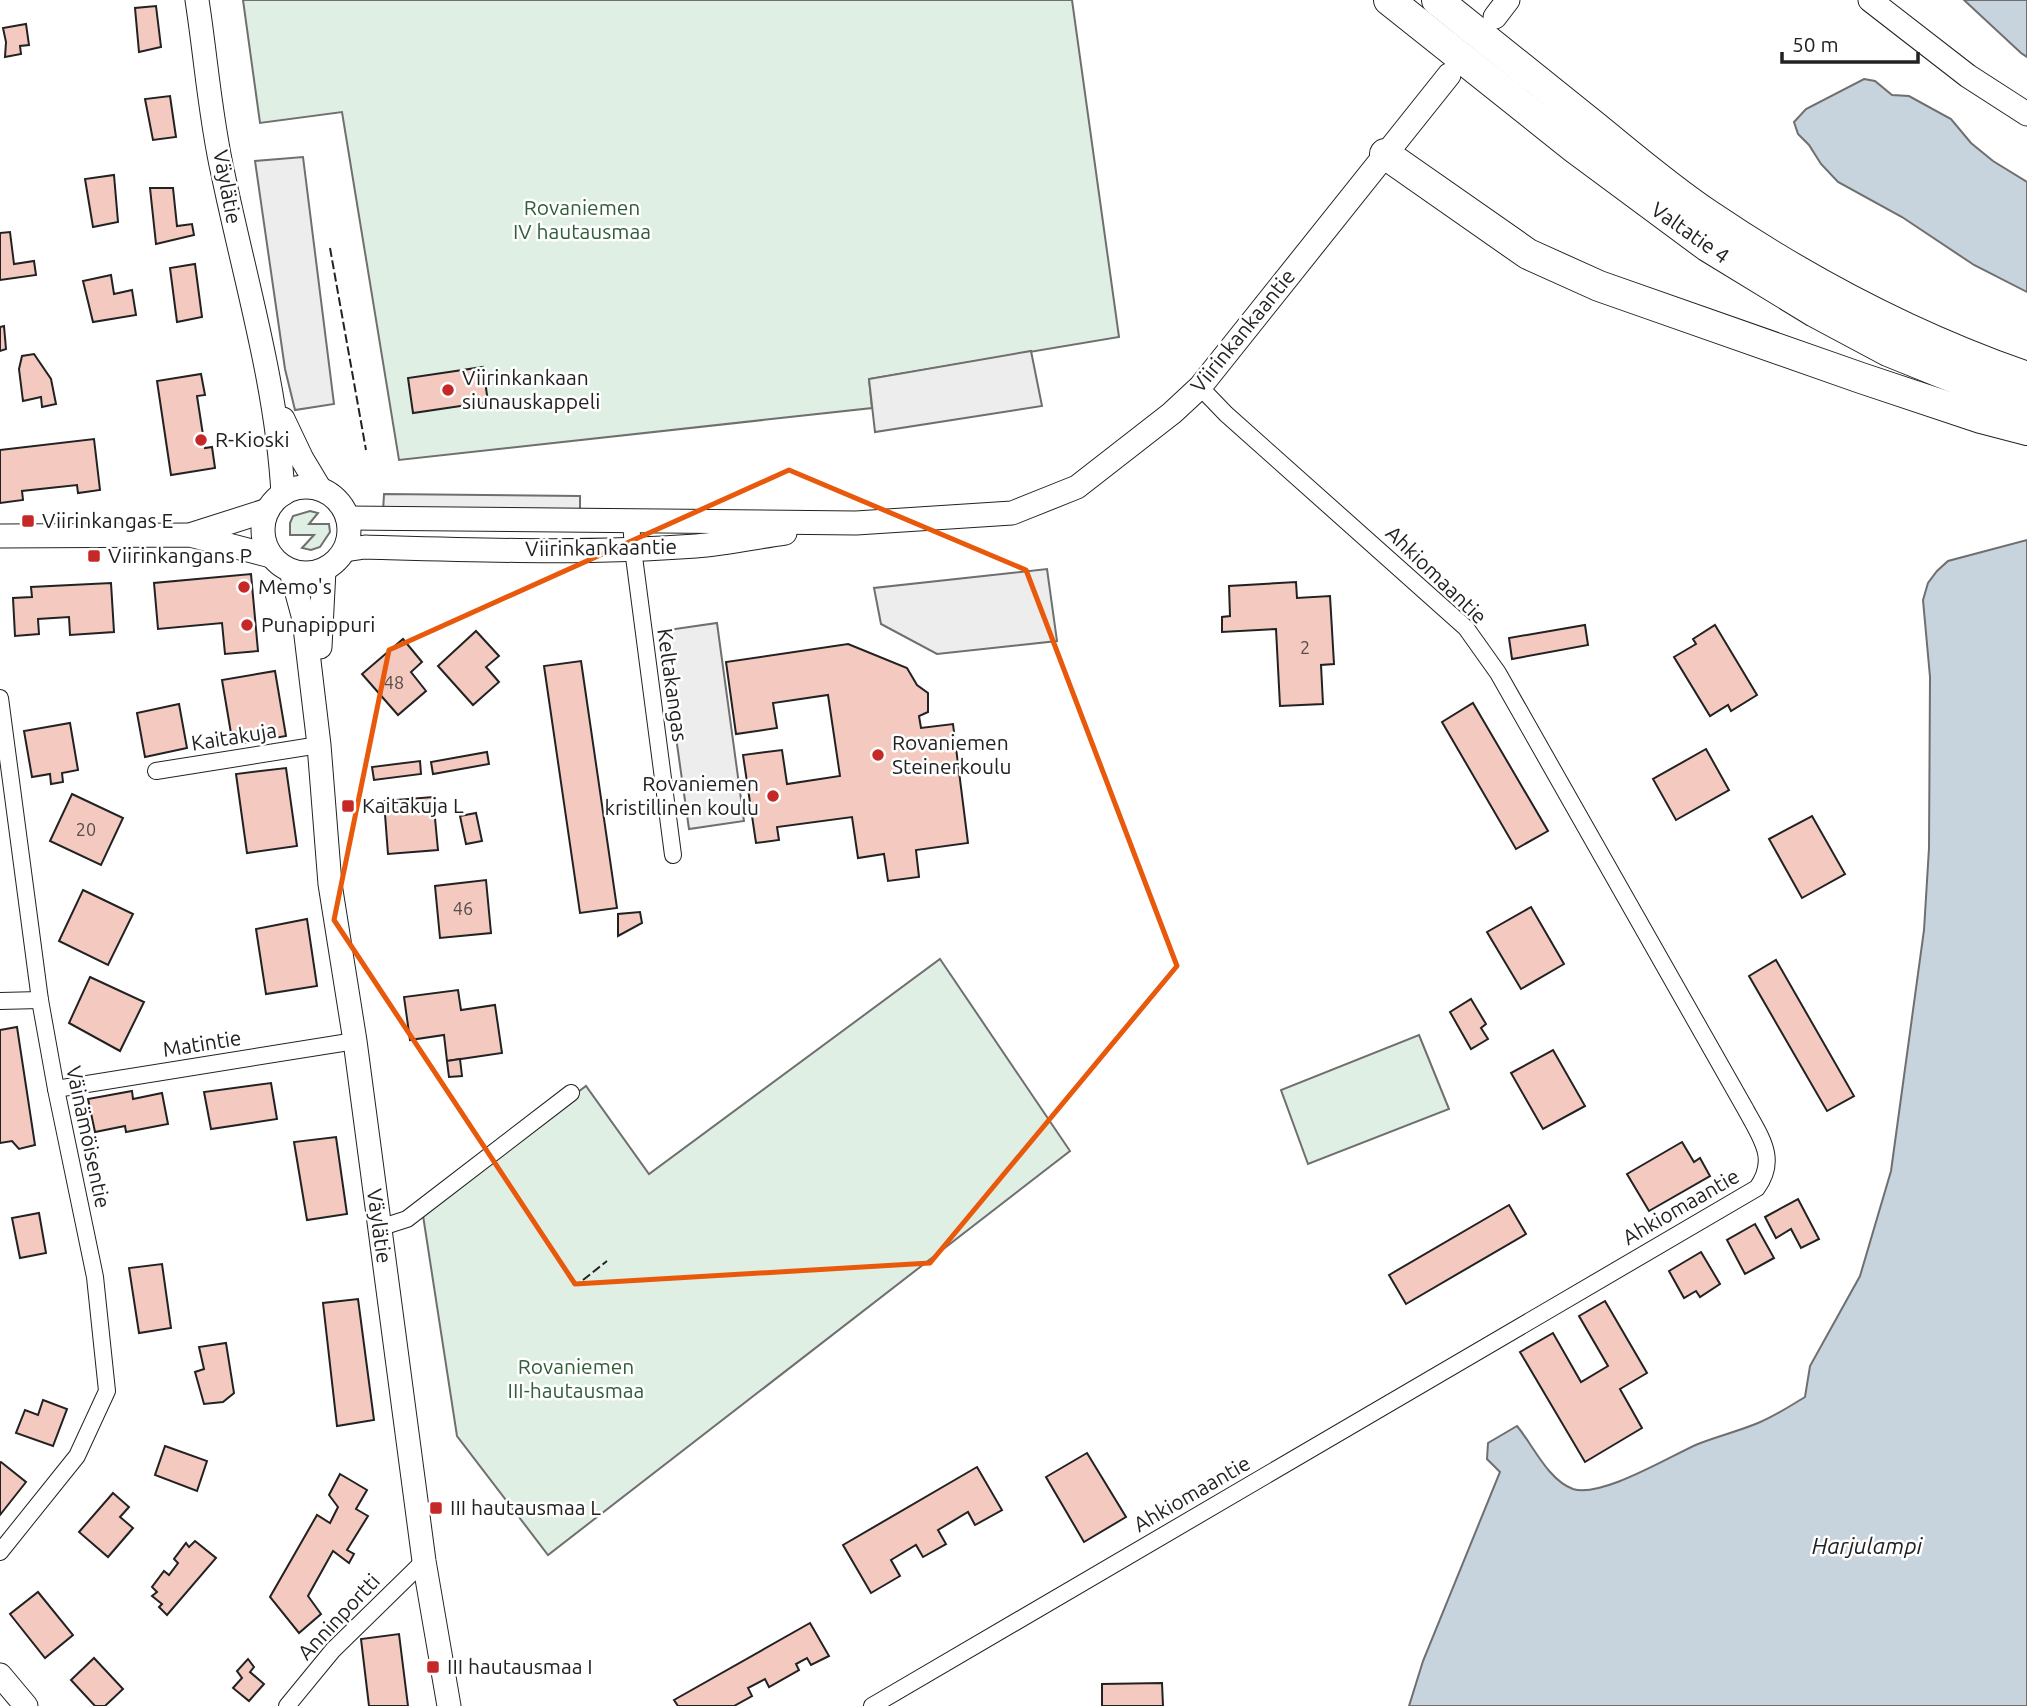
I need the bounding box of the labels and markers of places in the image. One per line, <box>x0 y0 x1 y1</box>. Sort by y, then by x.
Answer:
place label: Viirinkankaan siunauskappeli <box>462 365 600 413</box>
marker: Viirinkankaan siunauskappeli <box>440 382 456 398</box>
place label: R-Kioski <box>215 427 290 451</box>
marker: R-Kioski <box>193 432 209 448</box>
place label: Viirinkangas E <box>42 508 173 532</box>
marker: Viirinkangas E <box>20 513 36 529</box>
place label: Viirinkangans P <box>108 543 252 567</box>
marker: Viirinkangans P <box>86 548 102 564</box>
place label: Memo's <box>258 574 332 598</box>
marker: Memo's <box>236 579 252 595</box>
place label: Punapippuri <box>261 612 375 636</box>
marker: Punapippuri <box>239 617 255 633</box>
place label: Rovaniemen Steinerkoulu <box>892 730 1011 778</box>
marker: Rovaniemen Steinerkoulu <box>870 747 886 763</box>
place label: Rovaniemen kristillinen koulu <box>604 771 759 819</box>
marker: Rovaniemen kristillinen koulu <box>765 788 781 804</box>
place label: Kaitakuja L <box>362 793 464 817</box>
marker: Kaitakuja L <box>340 798 356 814</box>
place label: III hautausmaa L <box>450 1495 601 1519</box>
marker: III hautausmaa L <box>428 1500 444 1516</box>
place label: III hautausmaa I <box>447 1654 593 1678</box>
marker: III hautausmaa I <box>425 1659 441 1675</box>

